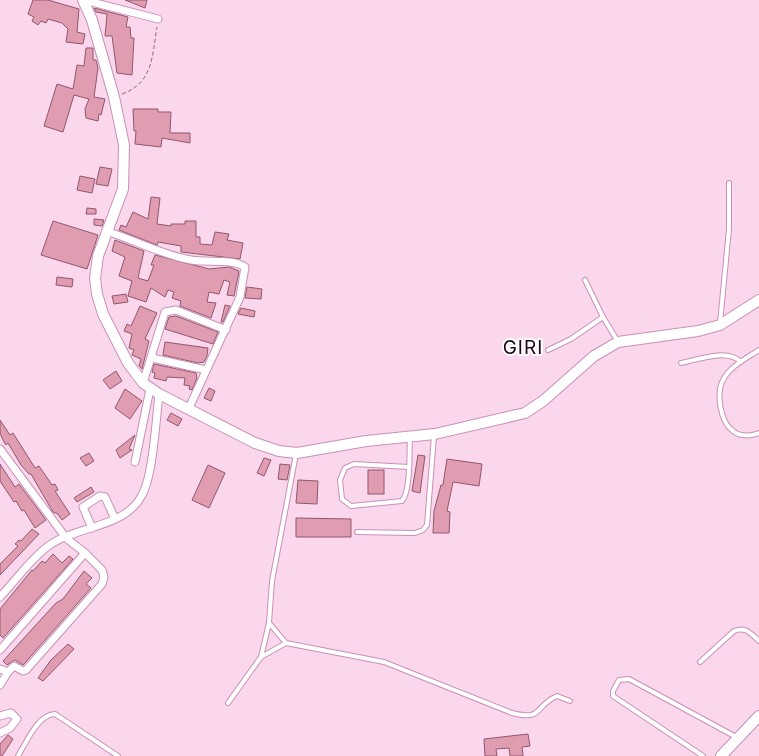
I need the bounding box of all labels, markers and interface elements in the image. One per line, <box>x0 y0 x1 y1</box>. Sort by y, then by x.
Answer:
district label: GIRI <box>503 336 543 359</box>

